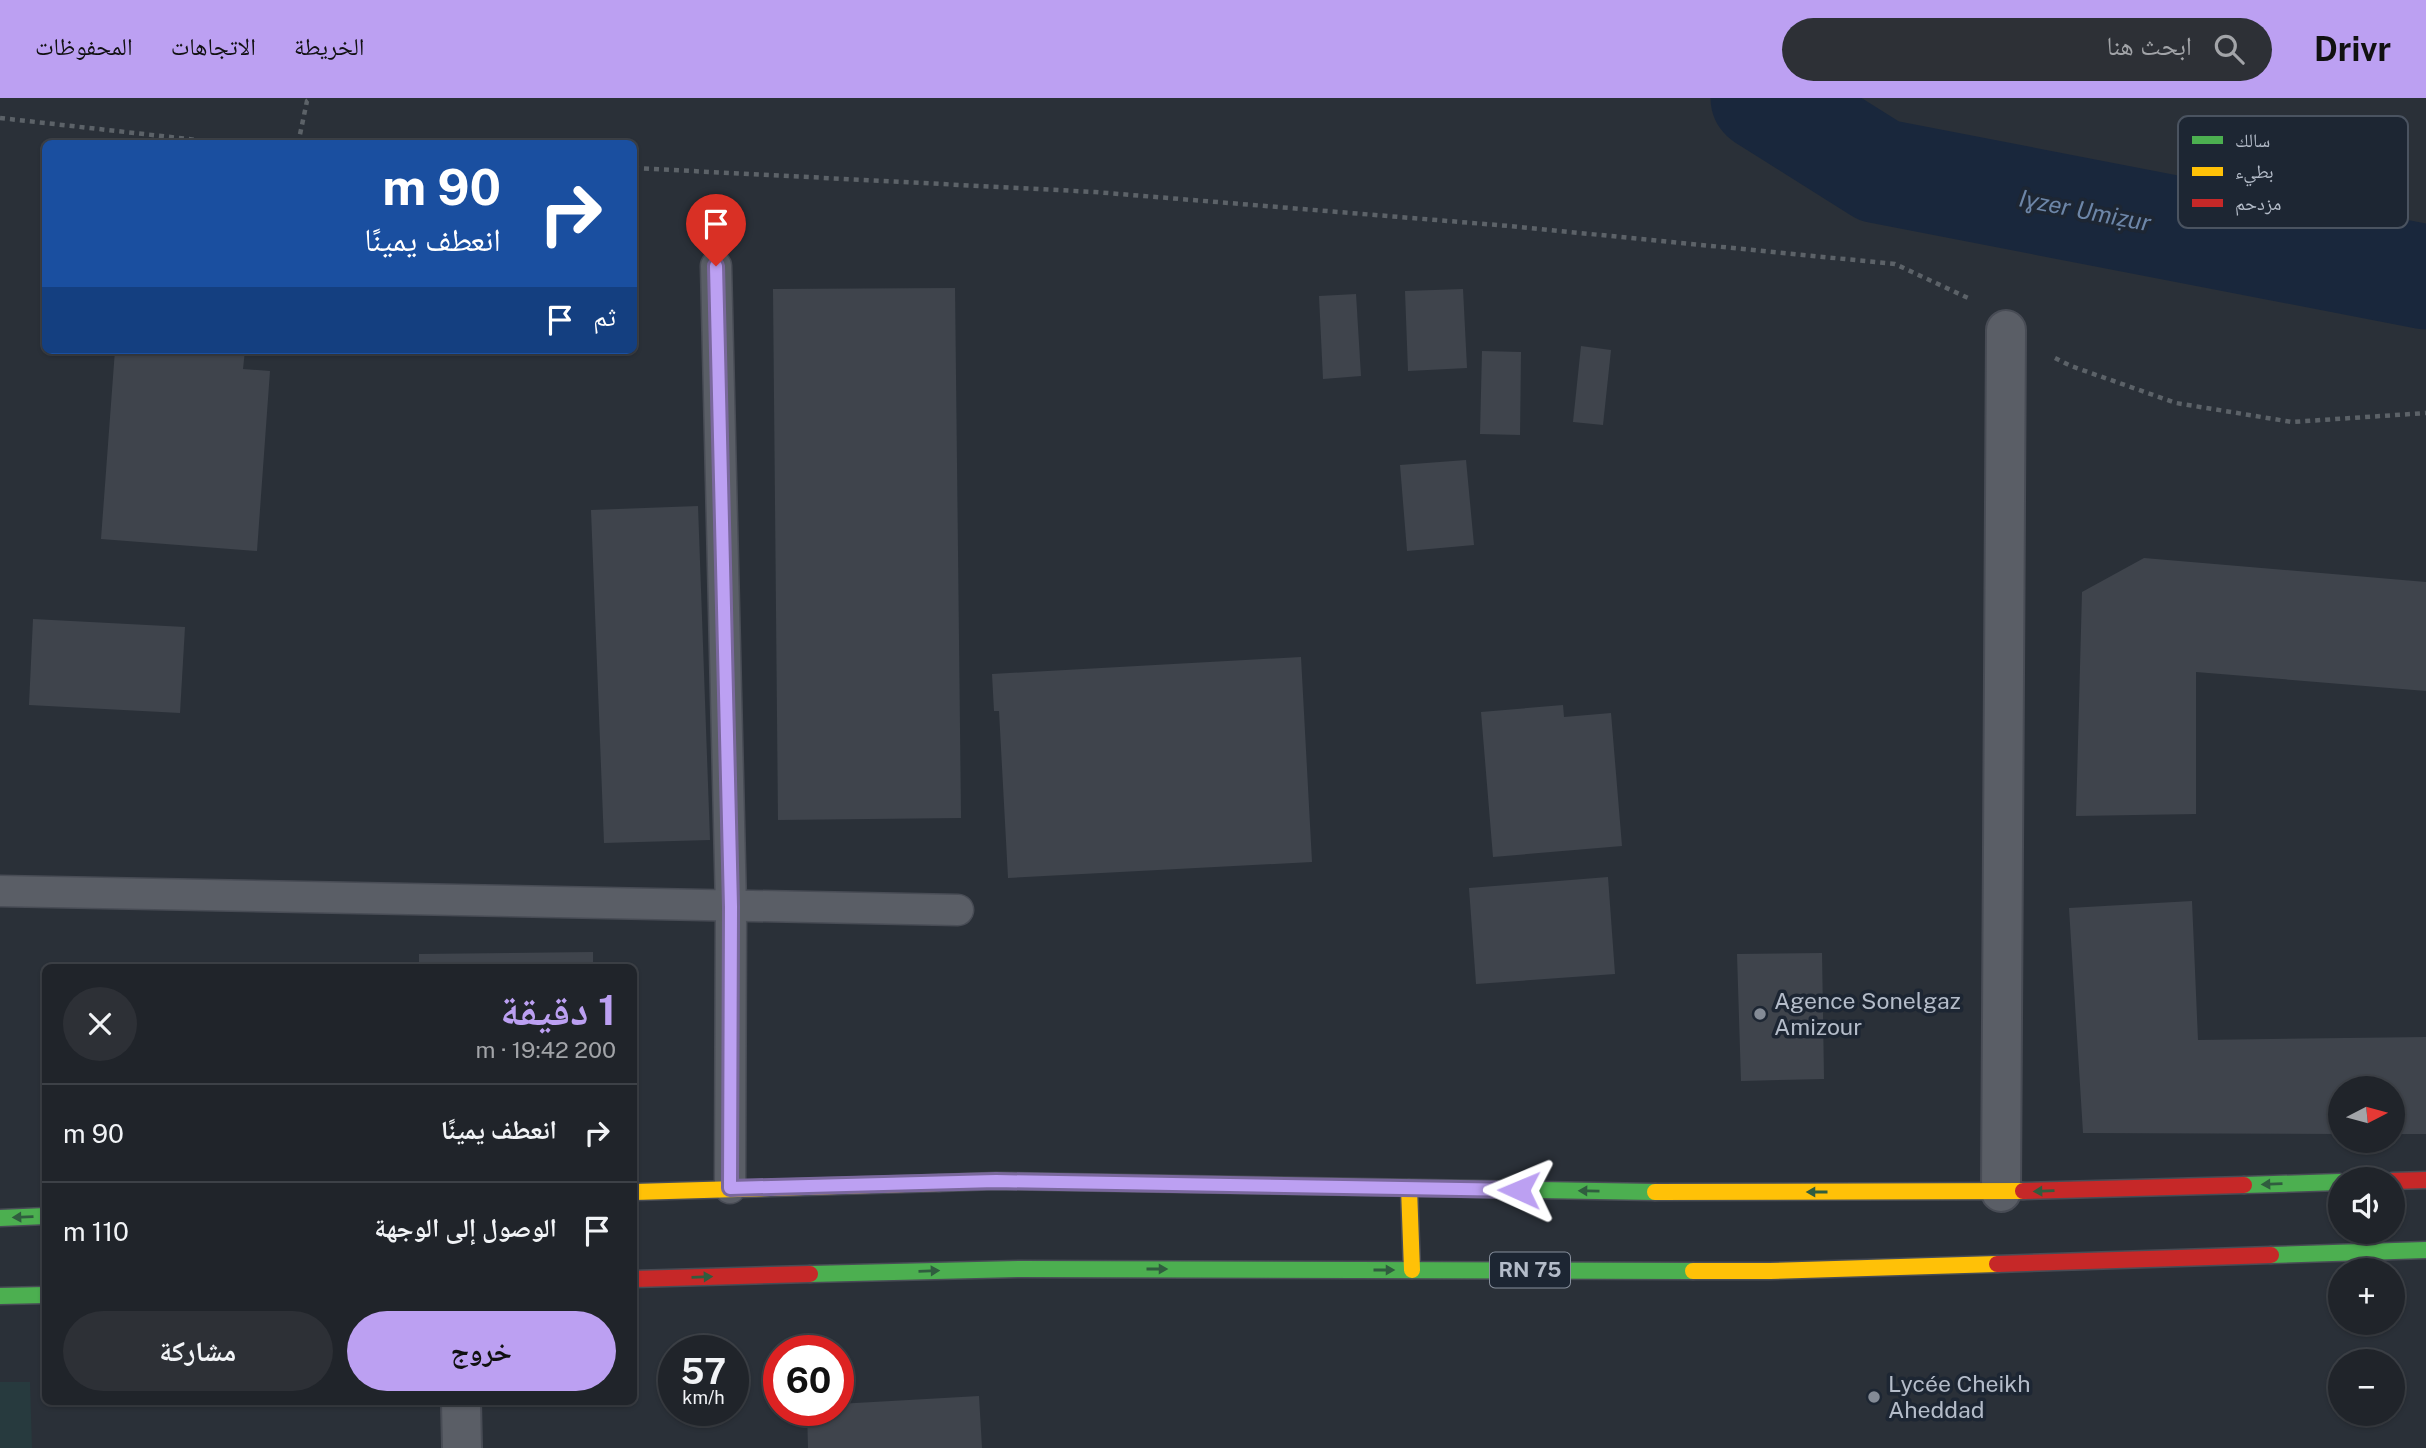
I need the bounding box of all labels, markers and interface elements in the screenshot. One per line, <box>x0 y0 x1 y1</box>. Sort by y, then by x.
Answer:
search box <box>1782 18 2272 81</box>
text: ابحث هنا <box>2106 30 2192 61</box>
icon: search <box>2210 30 2248 68</box>
text: Drivr <box>2314 30 2391 68</box>
text: المحفوظات <box>35 32 133 60</box>
text: الاتجاهات <box>171 32 256 60</box>
text: الخريطة <box>294 32 365 60</box>
legend <box>2178 116 2408 228</box>
text: سالك <box>2235 129 2270 151</box>
text: 90 m <box>382 158 501 216</box>
text: بطيء <box>2235 160 2274 187</box>
icon: right <box>525 168 616 259</box>
water label: Iɣzer Umiẓur <box>2017 184 2154 237</box>
text: مزدحم <box>2235 192 2281 216</box>
pin <box>686 194 746 266</box>
icon: arrive <box>697 205 735 243</box>
text: انعطف يمينًا <box>364 221 501 258</box>
icon: arrive <box>541 301 579 339</box>
text: ثم <box>593 301 616 332</box>
text: 1 دقيقة <box>500 985 616 1034</box>
button: close <box>63 987 137 1061</box>
place label: Agence Sonelgaz Amizour <box>1774 987 1961 1040</box>
marker: Agence Sonelgaz Amizour <box>1752 1006 1768 1022</box>
text: 200 m · 19:42 <box>476 1036 616 1063</box>
north arrow <box>2328 1076 2404 1153</box>
map controls <box>2328 1076 2405 1426</box>
text: انعطف يمينًا <box>441 1114 557 1145</box>
icon: right <box>578 1114 616 1152</box>
text: 90 m <box>63 1118 124 1149</box>
position arrow <box>1482 1153 1556 1227</box>
button: sound <box>2328 1167 2405 1244</box>
one-way arrow <box>2260 1179 2282 1190</box>
one-way arrow <box>1578 1185 1600 1196</box>
one-way arrow <box>2033 1185 2055 1196</box>
one-way arrow <box>1805 1186 1827 1198</box>
one-way arrow <box>12 1212 34 1223</box>
text: الوصول إلى الوجهة <box>374 1212 557 1243</box>
icon: arrive <box>578 1212 616 1250</box>
text: 110 m <box>63 1216 129 1247</box>
road number: RN 75 <box>1490 1252 1570 1288</box>
button: + <box>2328 1258 2405 1335</box>
one-way arrow <box>1146 1263 1168 1275</box>
one-way arrow <box>1373 1264 1395 1276</box>
one-way arrow <box>918 1266 940 1277</box>
one-way arrow <box>691 1272 713 1283</box>
button: مشاركة <box>63 1311 333 1391</box>
button: خروج <box>347 1311 616 1391</box>
speed limit sign: 60 <box>763 1335 854 1426</box>
button: − <box>2328 1349 2405 1426</box>
text: 57 <box>681 1351 726 1392</box>
place label: Lycée Cheikh Aheddad <box>1888 1370 2031 1423</box>
text: km/h <box>682 1387 725 1408</box>
marker: Lycée Cheikh Aheddad <box>1866 1389 1882 1405</box>

